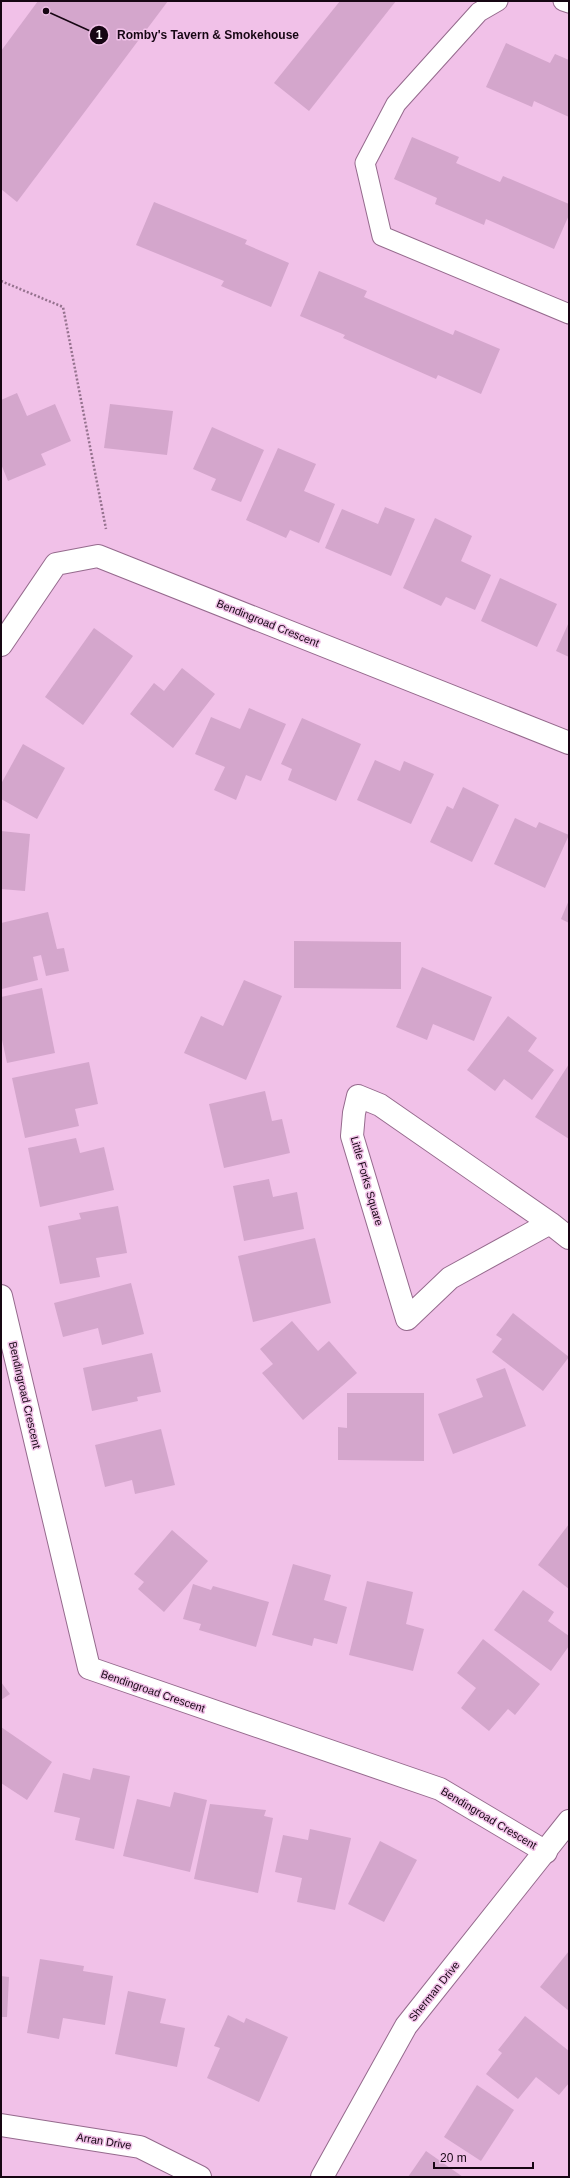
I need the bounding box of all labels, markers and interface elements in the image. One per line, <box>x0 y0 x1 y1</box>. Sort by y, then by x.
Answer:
callout: Romby's Tavern & Smokehouse <box>89 23 307 47</box>
text: 1 <box>96 28 103 42</box>
text: Romby's Tavern & Smokehouse <box>117 28 299 42</box>
street label: Bendingroad Crescent <box>215 597 321 649</box>
street label: Little Forks Square <box>349 1135 385 1227</box>
street label: Bendingroad Crescent <box>7 1340 43 1450</box>
street label: Bendingroad Crescent <box>99 1668 207 1714</box>
street label: Bendingroad Crescent <box>439 1785 539 1851</box>
street label: Sherman Drive <box>406 1959 462 2023</box>
street label: Arran Drive <box>76 2131 132 2151</box>
scale bar <box>434 2144 533 2170</box>
text: 20 m <box>440 2151 467 2165</box>

